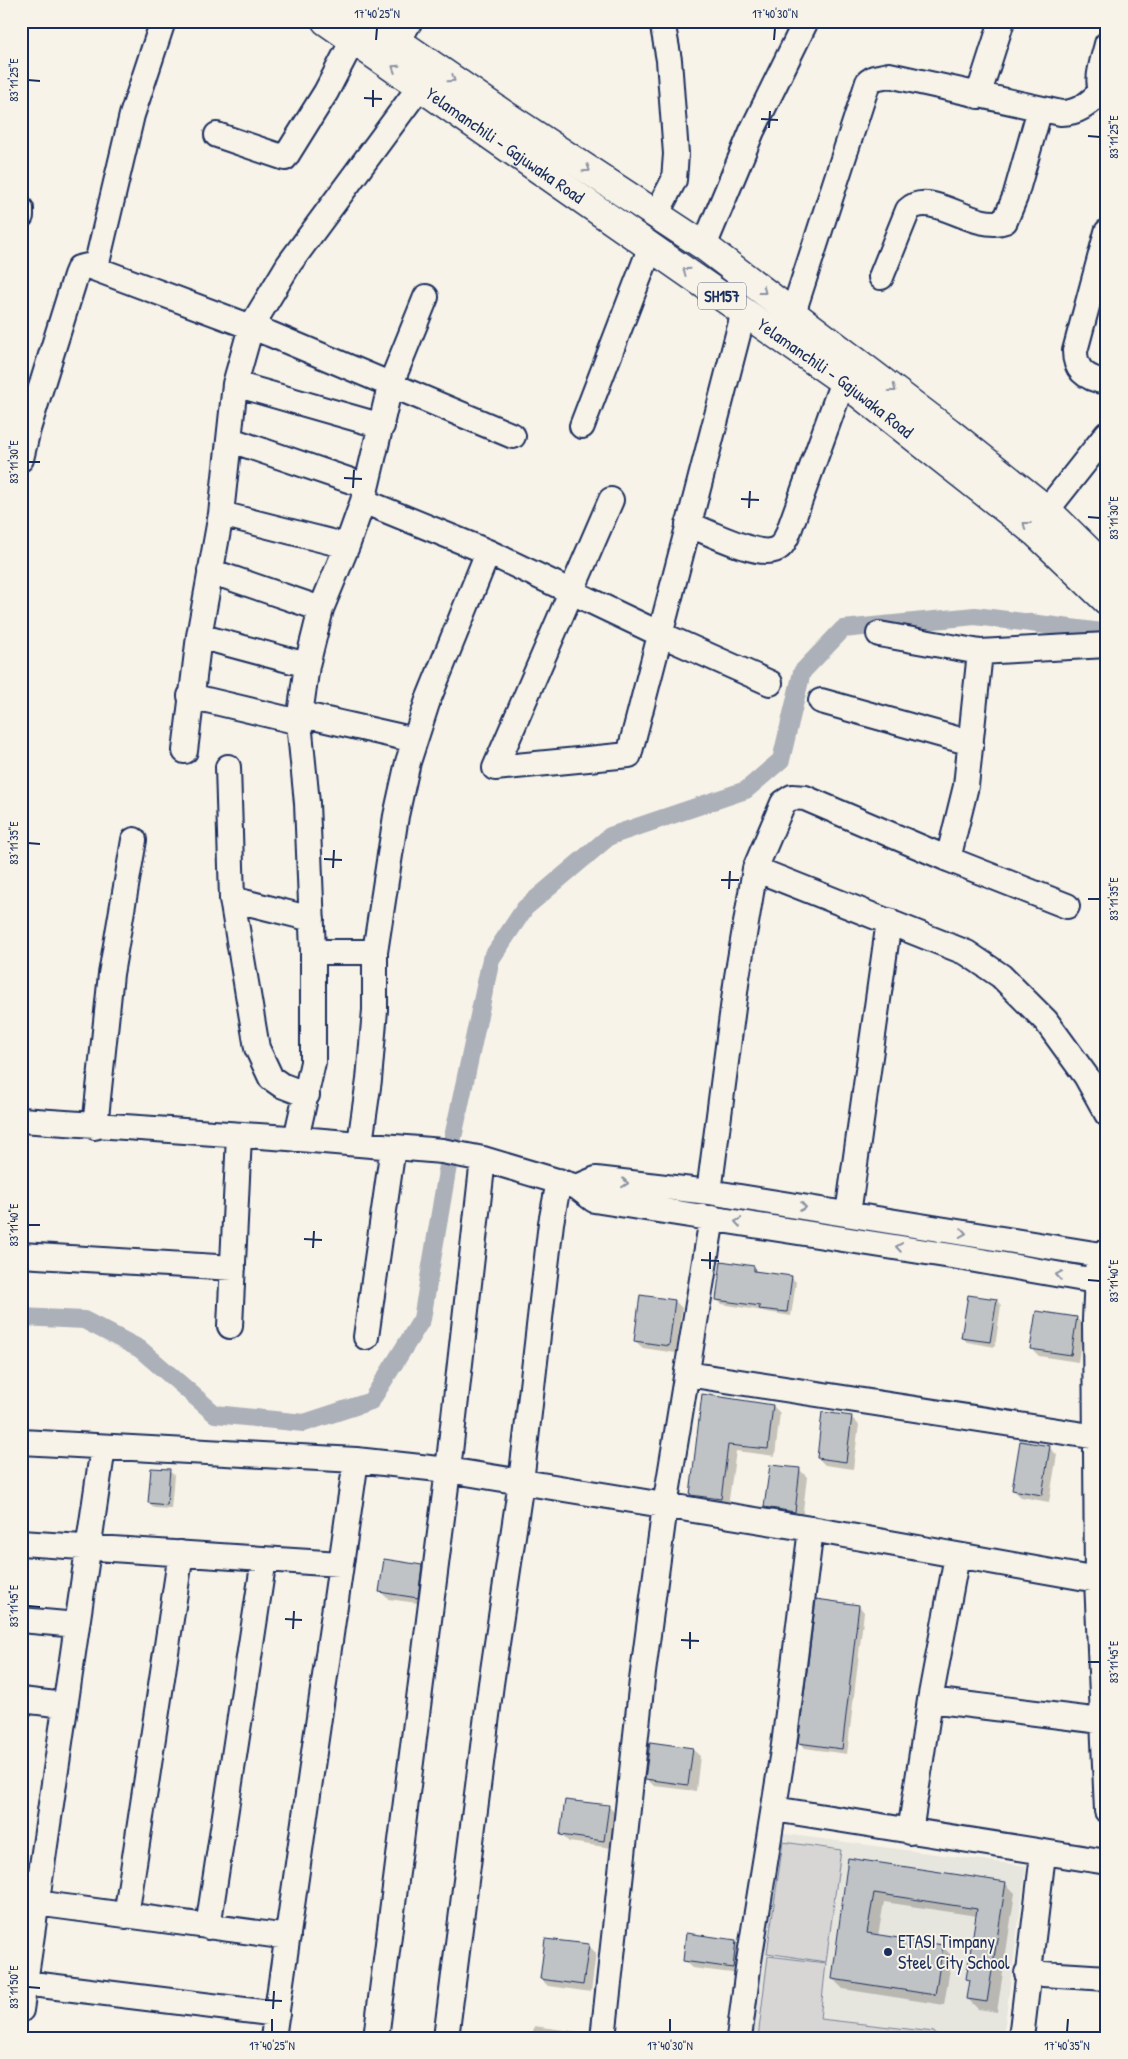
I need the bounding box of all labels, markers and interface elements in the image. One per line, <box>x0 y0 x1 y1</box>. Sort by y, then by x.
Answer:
text: 17°40'25"N <box>354 5 400 22</box>
text: 17°40'30"N <box>752 5 798 22</box>
text: 83°11'25"E <box>5 57 22 102</box>
one-way arrow <box>391 65 400 74</box>
one-way arrow <box>446 73 455 82</box>
street label: Yelamanchili - Gajuwaka Road <box>421 81 590 209</box>
text: 83°11'25"E <box>1105 114 1122 159</box>
one-way arrow <box>581 163 590 172</box>
one-way arrow <box>682 268 692 277</box>
road number: SH157 <box>698 282 746 310</box>
one-way arrow <box>757 286 766 294</box>
street label: Yelamanchili - Gajuwaka Road <box>752 312 919 444</box>
one-way arrow <box>887 384 896 392</box>
text: 83°11'30"E <box>5 439 22 484</box>
text: 83°11'30"E <box>1105 495 1122 540</box>
one-way arrow <box>1023 522 1032 531</box>
text: 83°11'35"E <box>5 821 22 865</box>
text: 83°11'35"E <box>1105 877 1122 921</box>
one-way arrow <box>621 1177 629 1188</box>
one-way arrow <box>798 1202 807 1212</box>
text: 83°11'40"E <box>5 1203 22 1246</box>
one-way arrow <box>734 1218 742 1228</box>
one-way arrow <box>959 1227 968 1237</box>
one-way arrow <box>894 1243 903 1253</box>
text: 83°11'40"E <box>1105 1259 1122 1302</box>
one-way arrow <box>1054 1270 1063 1280</box>
text: 83°11'45"E <box>5 1584 22 1627</box>
text: 83°11'45"E <box>1105 1640 1122 1683</box>
place label: ETASI Timpany Steel City School <box>898 1929 1010 1975</box>
marker: ETASI Timpany Steel City School <box>882 1946 894 1958</box>
text: 83°11'50"E <box>5 1965 22 2009</box>
text: 17°40'25"N <box>249 2037 295 2054</box>
text: 17°40'30"N <box>647 2037 693 2054</box>
text: 17°40'35"N <box>1044 2037 1090 2054</box>

